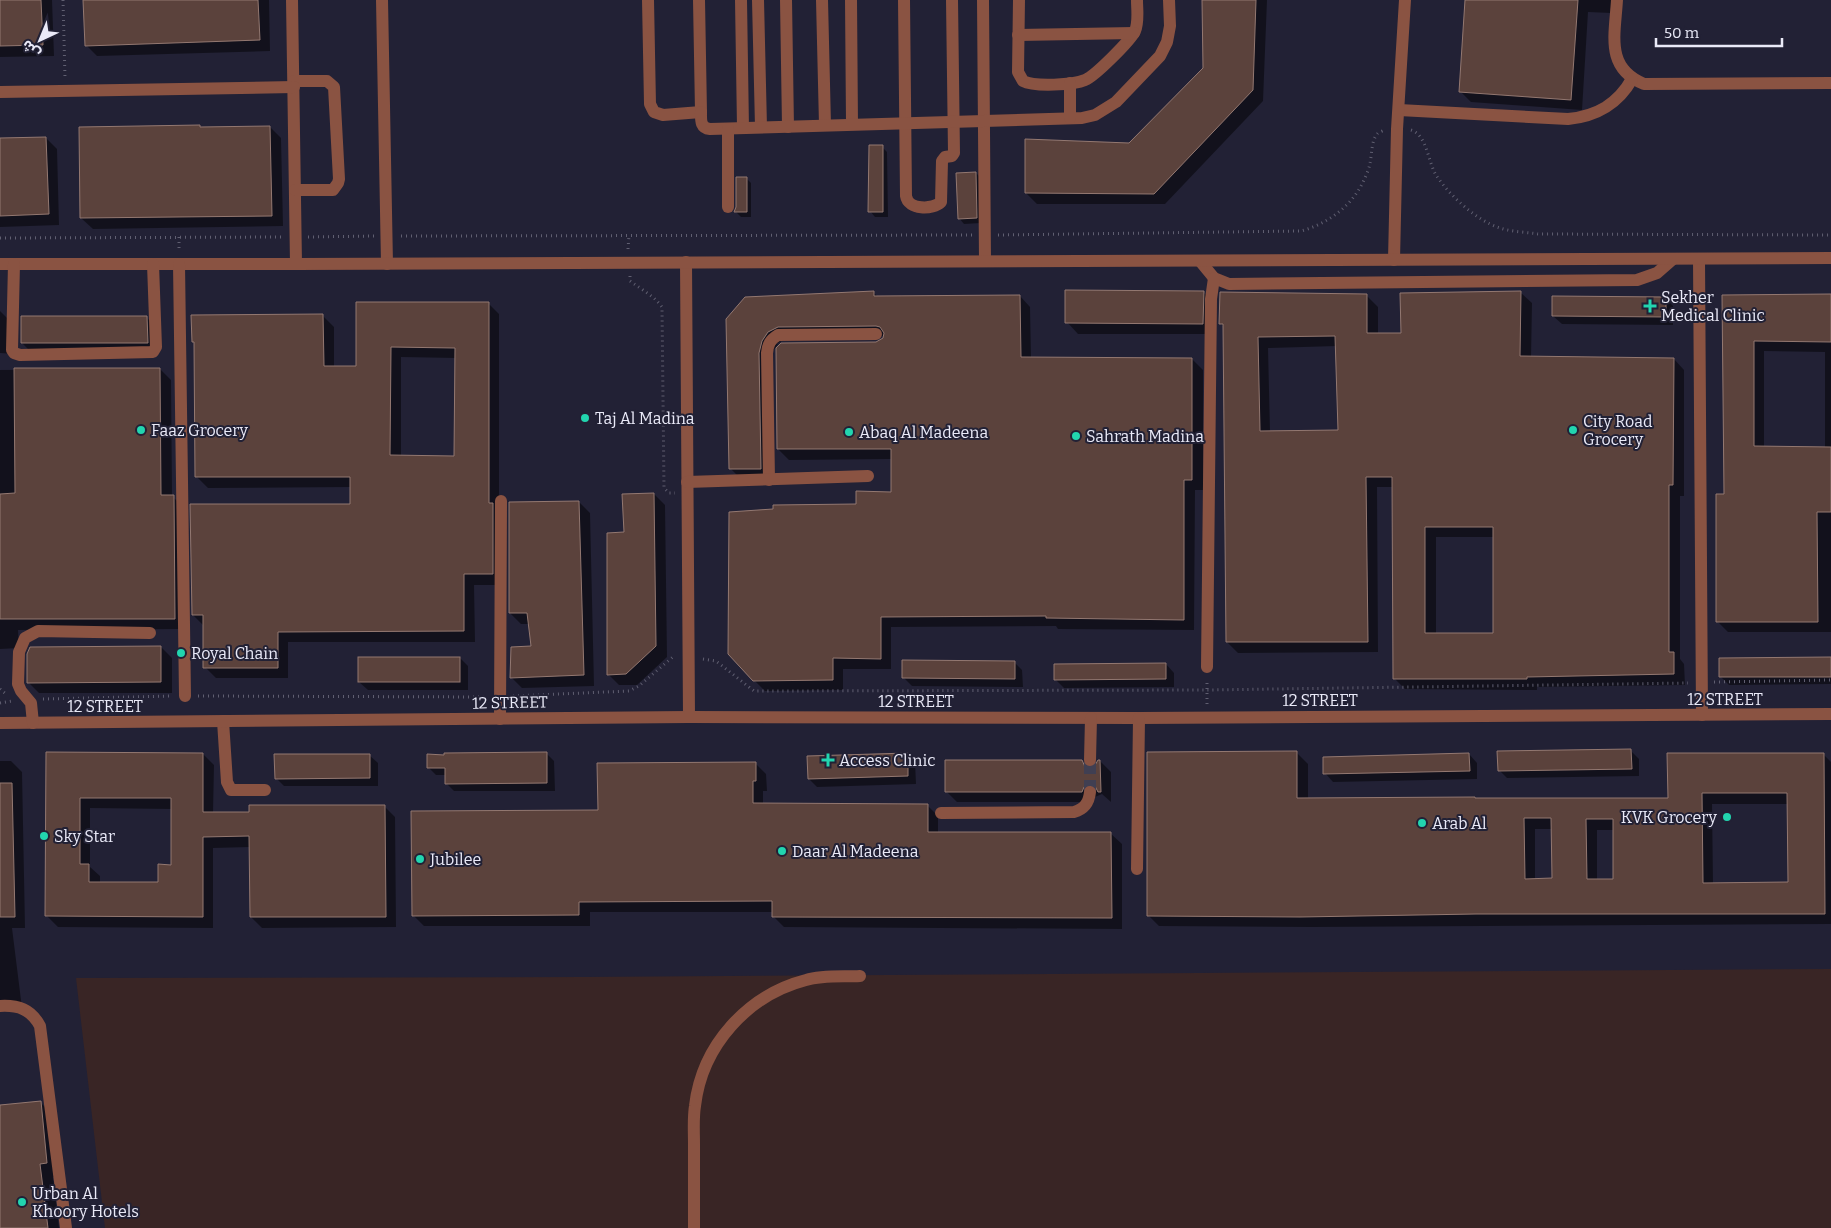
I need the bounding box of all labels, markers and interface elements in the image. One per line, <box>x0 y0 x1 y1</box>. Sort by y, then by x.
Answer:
north arrow <box>15 15 65 65</box>
scale bar <box>1656 15 1782 47</box>
text: 50 m <box>1664 24 1700 42</box>
text: ش <box>19 36 44 62</box>
place label: Sekher Medical Clinic <box>1661 288 1765 325</box>
marker: Sekher Medical Clinic <box>1643 299 1657 313</box>
place label: Taj Al Madina <box>595 409 695 428</box>
marker: Taj Al Madina <box>579 412 591 424</box>
place label: City Road Grocery <box>1583 412 1653 449</box>
place label: Faaz Grocery <box>151 421 249 440</box>
place label: Abaq Al Madeena <box>859 423 988 442</box>
marker: Faaz Grocery <box>135 424 147 436</box>
marker: City Road Grocery <box>1567 424 1579 436</box>
marker: Abaq Al Madeena <box>843 426 855 438</box>
place label: Sahrath Madina <box>1086 427 1204 446</box>
marker: Sahrath Madina <box>1070 430 1082 442</box>
place label: Royal Chain <box>191 644 278 663</box>
marker: Royal Chain <box>175 647 187 659</box>
street label: 12 STREET <box>1687 690 1763 709</box>
street label: 12 STREET <box>1282 691 1358 710</box>
street label: 12 STREET <box>472 692 548 713</box>
street label: 12 STREET <box>878 692 954 711</box>
street label: 12 STREET <box>67 697 143 716</box>
place label: Access Clinic <box>839 751 935 770</box>
marker: Access Clinic <box>821 753 835 767</box>
place label: KVK Grocery <box>1621 808 1718 827</box>
marker: KVK Grocery <box>1721 811 1733 823</box>
place label: Arab Al <box>1432 814 1487 833</box>
marker: Arab Al <box>1416 817 1428 829</box>
place label: Sky Star <box>54 827 115 846</box>
marker: Sky Star <box>38 830 50 842</box>
place label: Daar Al Madeena <box>792 842 919 861</box>
marker: Daar Al Madeena <box>776 845 788 857</box>
place label: Jubilee <box>429 850 481 869</box>
marker: Jubilee <box>414 853 426 865</box>
place label: Urban Al Khoory Hotels <box>32 1184 139 1221</box>
marker: Urban Al Khoory Hotels <box>16 1196 28 1208</box>

